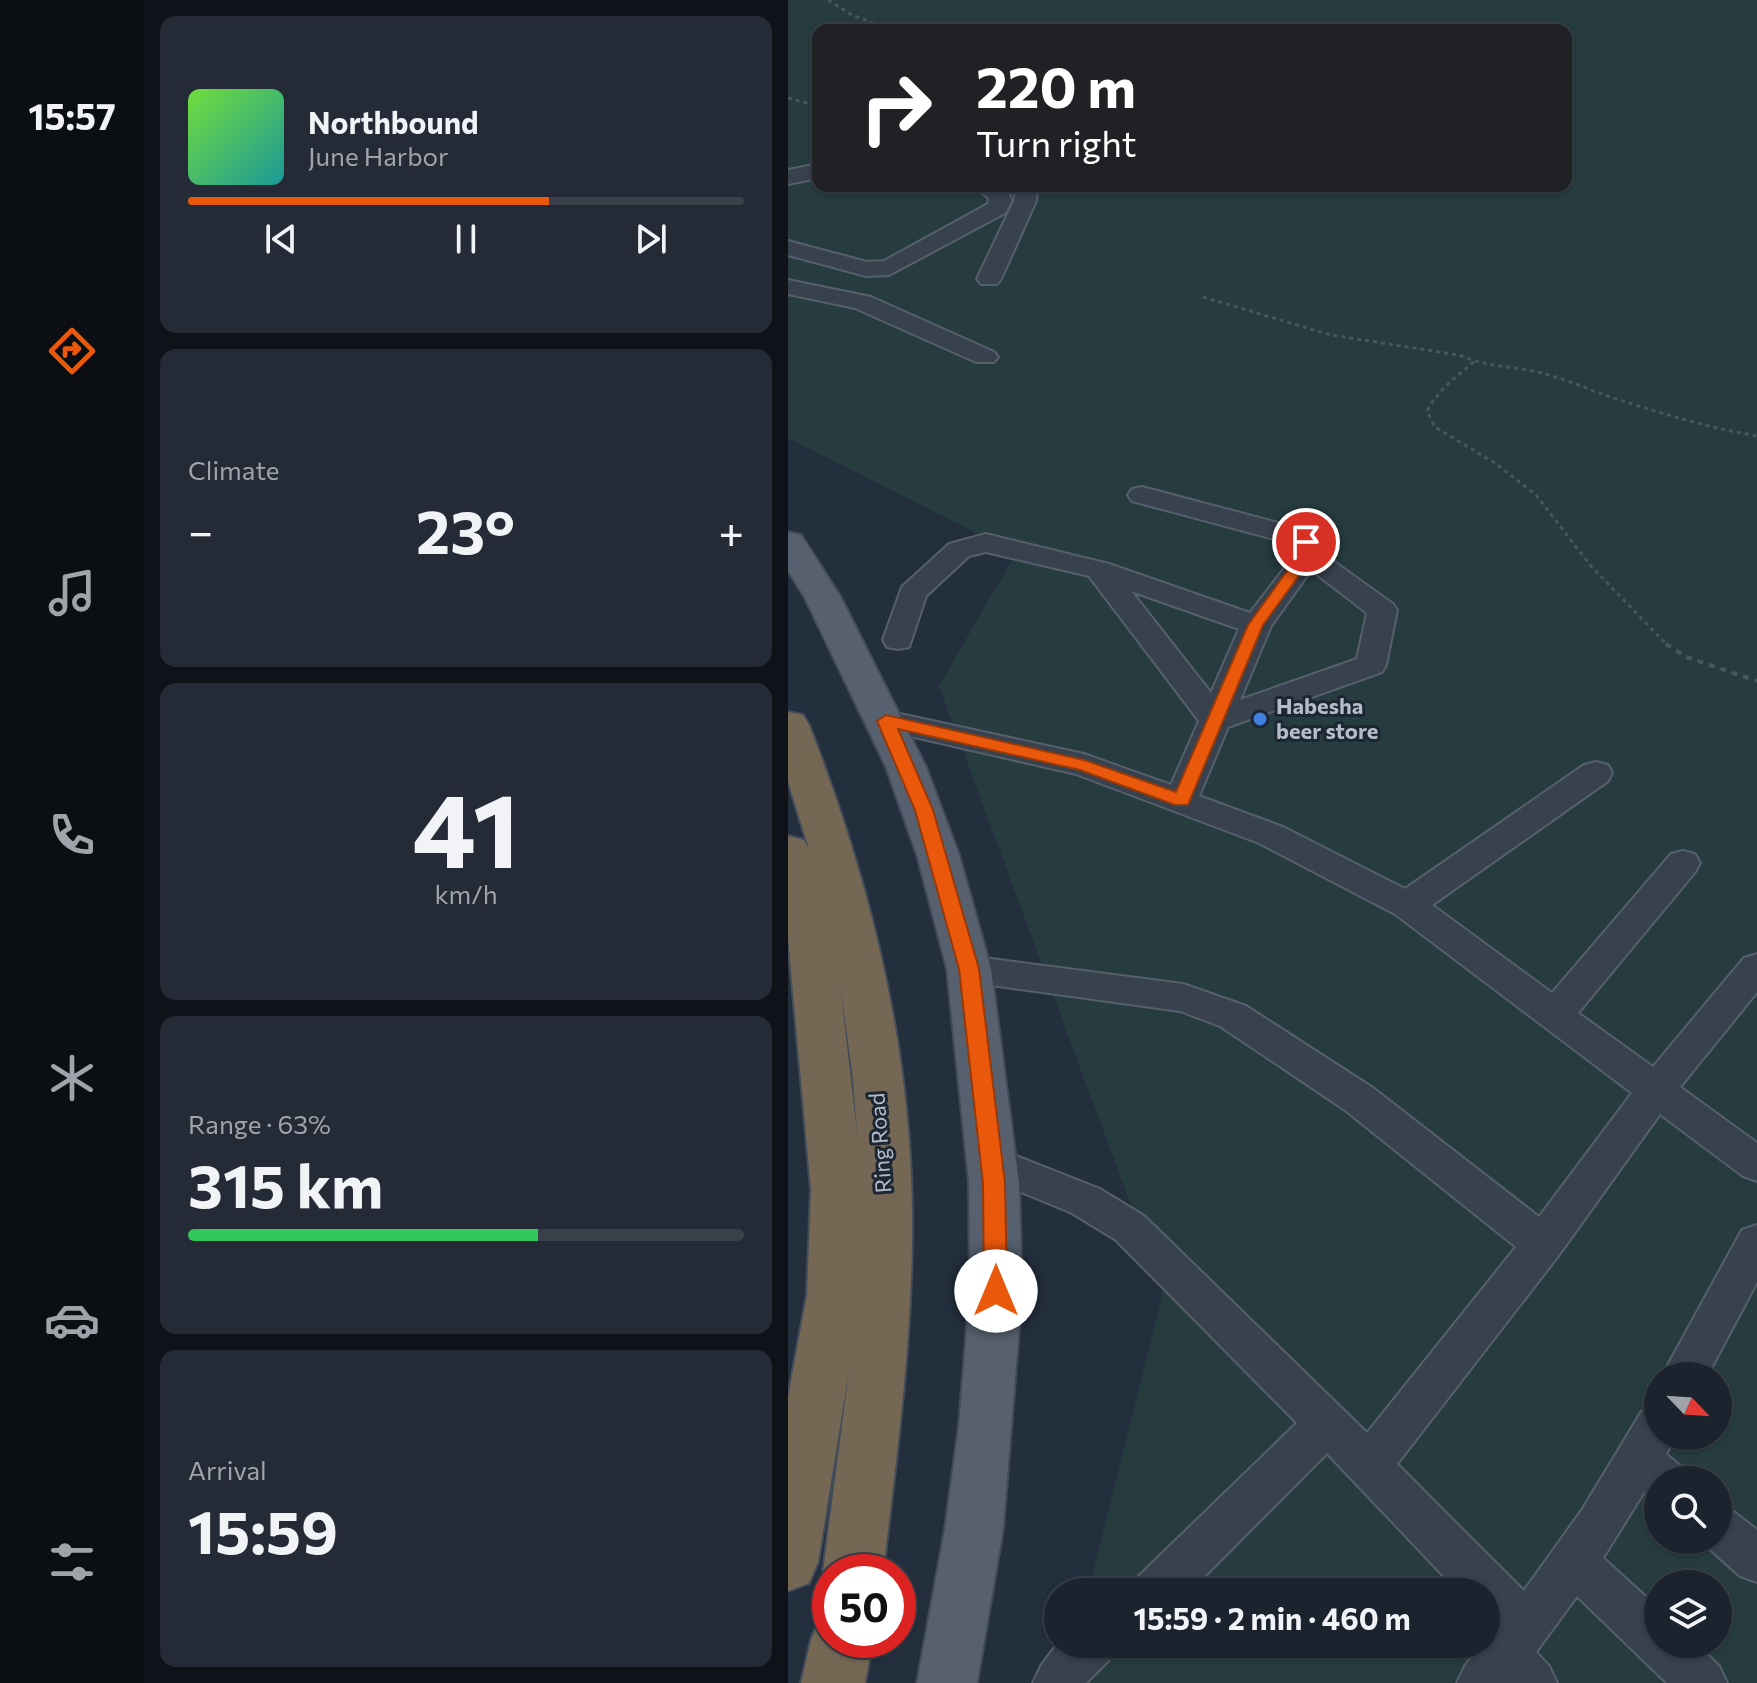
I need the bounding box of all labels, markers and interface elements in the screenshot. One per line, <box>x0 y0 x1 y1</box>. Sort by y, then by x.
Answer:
text: 220 m <box>976 51 1136 120</box>
icon: right <box>844 56 948 160</box>
text: 15:57 <box>28 93 116 137</box>
text: Northbound <box>308 103 479 140</box>
text: Turn right <box>976 120 1137 164</box>
text: June Harbor <box>308 140 448 171</box>
icon: previous <box>259 217 303 261</box>
icon: pause <box>444 217 488 261</box>
icon: next <box>629 217 673 261</box>
icon: directions <box>44 323 100 379</box>
text: Climate <box>188 454 280 485</box>
text: 23° <box>416 493 515 566</box>
text: − <box>188 503 213 557</box>
text: + <box>718 503 744 557</box>
pin <box>1272 508 1340 576</box>
icon: arrive <box>1284 520 1328 564</box>
icon: music <box>44 565 100 621</box>
place label: Habesha beer store <box>1276 692 1378 744</box>
marker: Habesha beer store <box>1251 710 1269 728</box>
text: 41 <box>412 762 520 889</box>
icon: phone <box>44 807 100 863</box>
text: km/h <box>434 878 498 909</box>
icon: climate <box>44 1050 100 1106</box>
street label: Ring Road <box>863 1092 896 1194</box>
text: Range · 63% <box>188 1108 331 1139</box>
text: 315 km <box>188 1147 383 1220</box>
position arrow <box>954 1249 1038 1333</box>
icon: car <box>44 1292 100 1348</box>
north arrow <box>1644 1362 1732 1450</box>
map controls <box>1644 1362 1732 1658</box>
text: Arrival <box>188 1454 267 1485</box>
button: search <box>1644 1466 1732 1554</box>
text: 15:59 <box>188 1493 338 1566</box>
icon: filters <box>44 1534 100 1590</box>
speed limit sign: 50 <box>812 1554 916 1658</box>
button: layers <box>1644 1570 1732 1658</box>
text: 15:59 · 2 min · 460 m <box>1133 1599 1411 1636</box>

